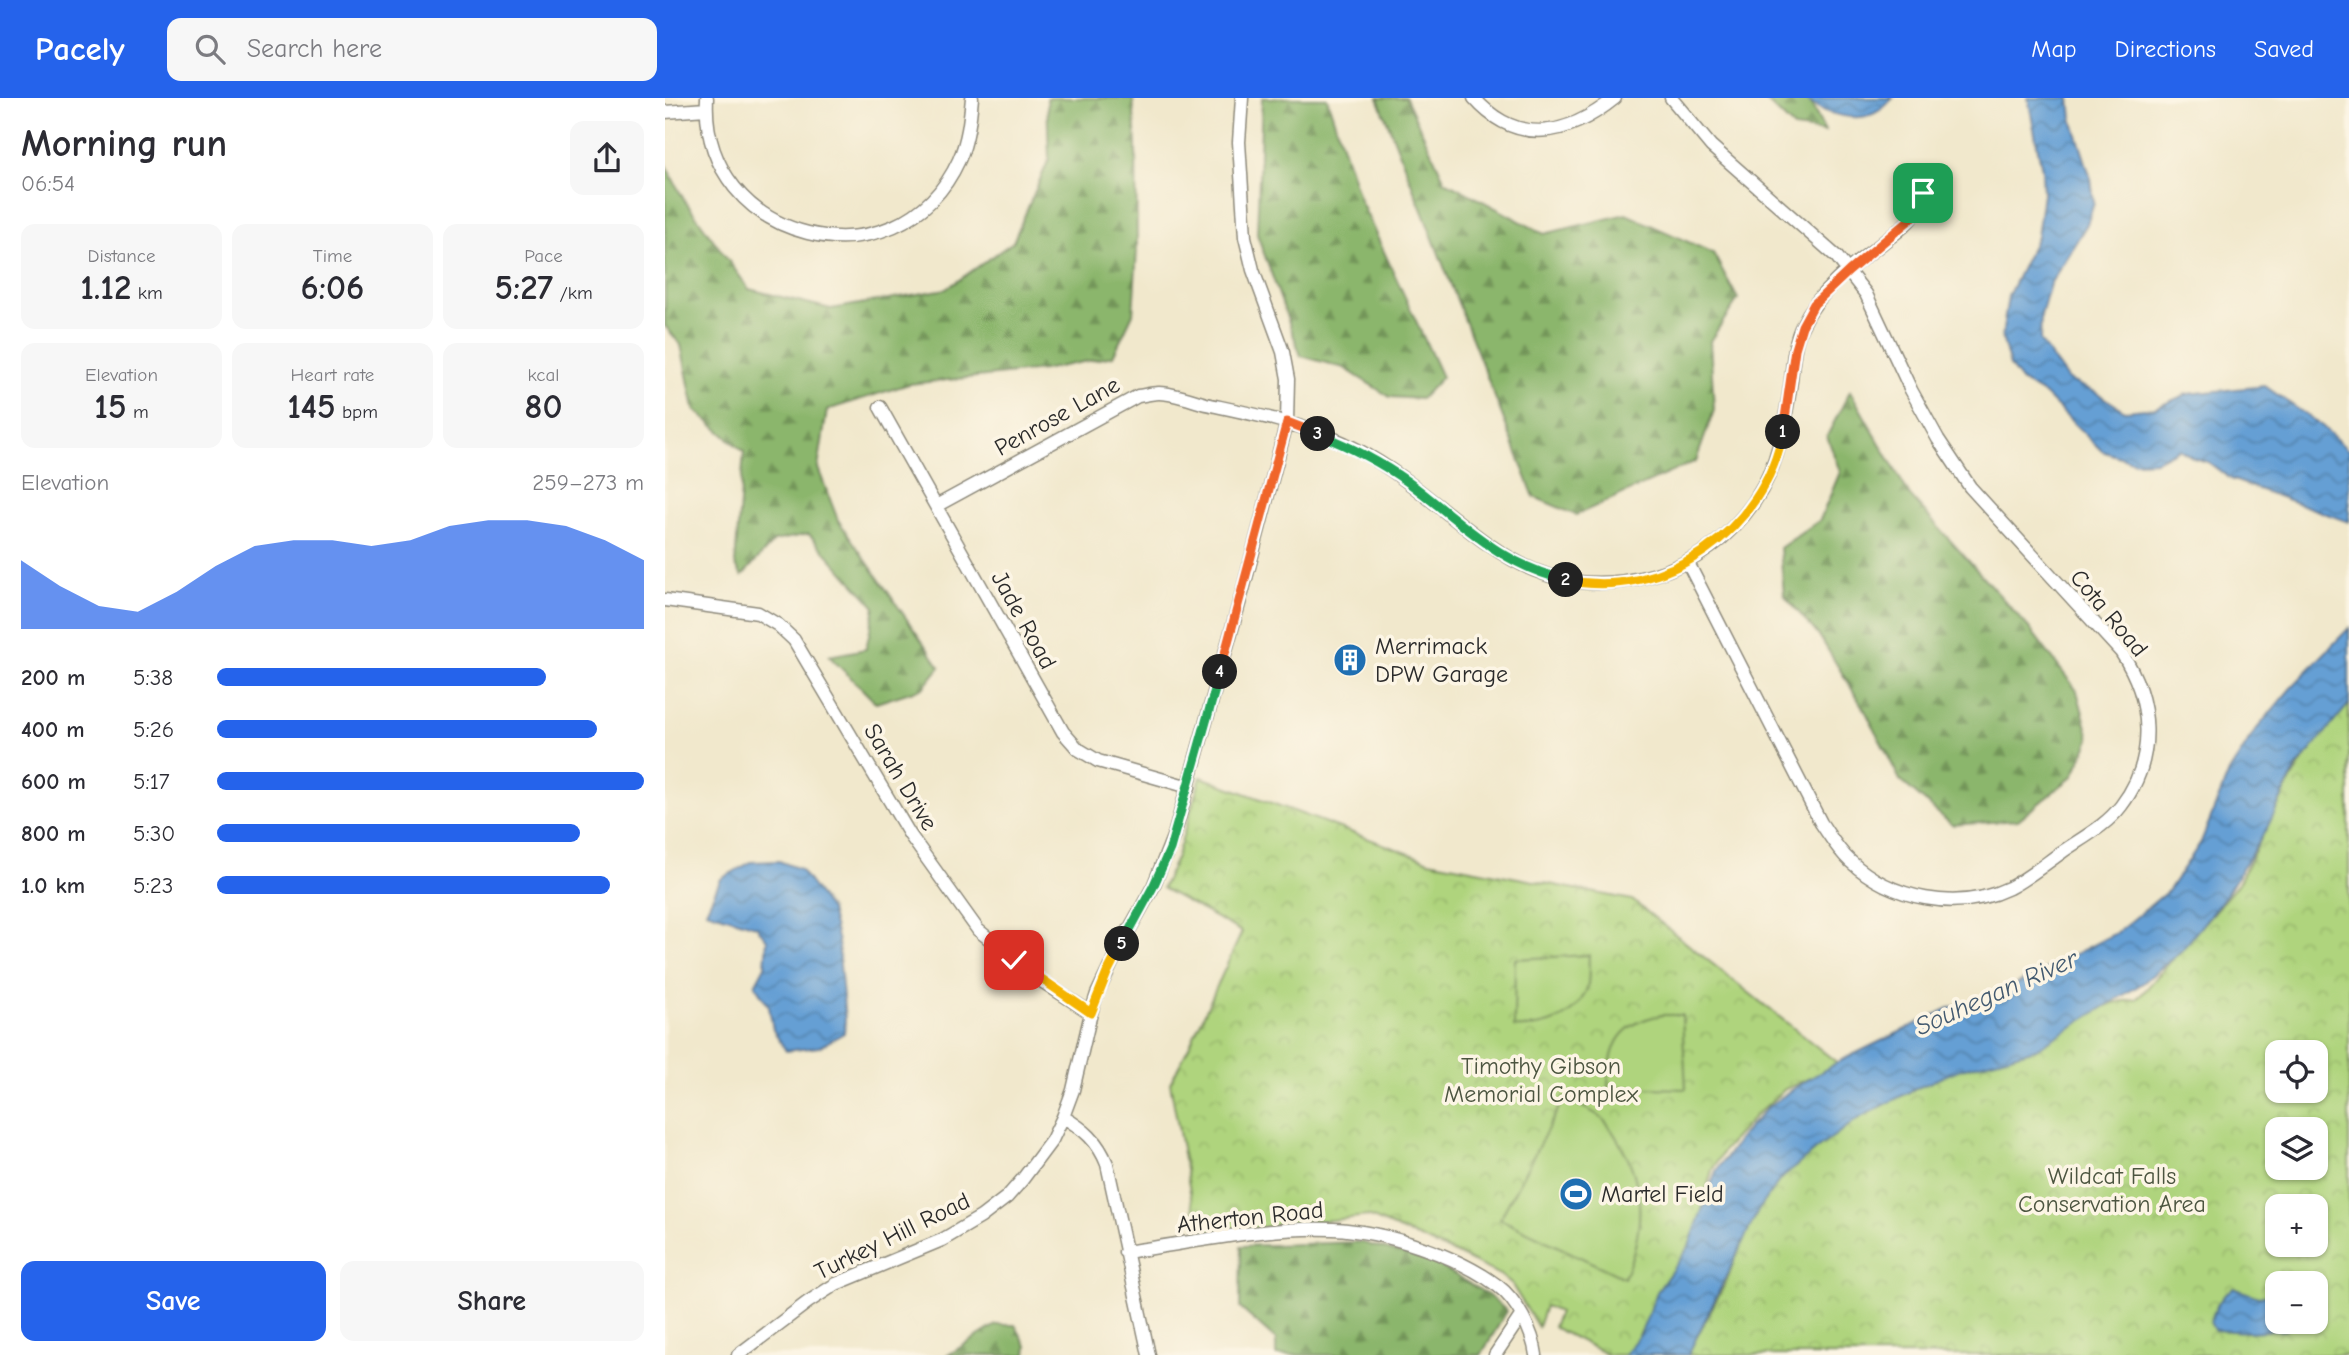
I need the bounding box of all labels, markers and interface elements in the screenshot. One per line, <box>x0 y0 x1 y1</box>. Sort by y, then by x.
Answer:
search box <box>167 18 657 81</box>
text: Pacely <box>35 30 125 68</box>
icon: search <box>191 30 229 68</box>
text: Search here <box>247 34 382 64</box>
text: Map <box>2031 35 2077 63</box>
text: Directions <box>2115 35 2216 63</box>
text: Saved <box>2254 35 2314 63</box>
button: share <box>570 121 644 195</box>
text: Morning run <box>21 122 227 166</box>
pin <box>1893 163 1953 223</box>
text: 06:54 <box>21 170 75 197</box>
icon: arrive <box>1904 174 1942 212</box>
text: Distance <box>87 245 156 267</box>
text: Time <box>313 245 352 267</box>
text: Pace <box>524 245 563 267</box>
text: 1.12 <box>80 267 132 308</box>
text: 6:06 <box>301 267 364 308</box>
text: 5:27 <box>494 267 553 308</box>
text: km <box>132 282 163 304</box>
text: /km <box>553 282 593 304</box>
text: Elevation <box>85 364 158 386</box>
text: Heart rate <box>291 364 374 386</box>
text: kcal <box>528 364 559 386</box>
street label: Penrose Lane <box>990 370 1124 462</box>
text: 15 <box>94 386 127 427</box>
text: 145 <box>287 386 336 427</box>
text: 80 <box>525 386 562 427</box>
text: m <box>127 401 149 423</box>
text: bpm <box>336 401 378 423</box>
pin: 1 <box>1765 414 1801 450</box>
pin: 3 <box>1301 416 1335 452</box>
text: 1 <box>1779 420 1786 442</box>
text: 3 <box>1313 422 1322 444</box>
text: Elevation <box>21 469 109 496</box>
text: 259–273 m <box>532 469 644 496</box>
pin: 2 <box>1549 562 1583 598</box>
street label: Cota Road <box>2064 564 2154 662</box>
street label: Jade Road <box>986 566 1062 674</box>
text: 2 <box>1561 568 1570 590</box>
place label: Merrimack DPW Garage <box>1375 632 1508 688</box>
building icon: Merrimack DPW Garage <box>1331 641 1369 679</box>
pin: 4 <box>1203 654 1237 690</box>
text: 4 <box>1215 660 1224 682</box>
text: 200 m <box>21 664 85 691</box>
text: 5:38 <box>133 664 173 691</box>
text: 400 m <box>21 716 85 743</box>
text: 5:26 <box>133 716 174 743</box>
street label: Sarah Drive <box>858 719 944 835</box>
text: 600 m <box>21 768 86 795</box>
text: 5:17 <box>133 768 170 795</box>
text: 800 m <box>21 820 86 847</box>
text: 5:30 <box>133 820 175 847</box>
text: 1.0 km <box>21 872 85 899</box>
text: 5:23 <box>133 872 173 899</box>
pin: 5 <box>1105 926 1140 962</box>
pin <box>984 930 1044 990</box>
text: 5 <box>1116 932 1127 954</box>
icon: check <box>995 941 1033 979</box>
water label: Souhegan River <box>1911 943 2084 1042</box>
map controls <box>2265 1040 2328 1334</box>
button: locate <box>2265 1040 2328 1103</box>
park label: Timothy Gibson Memorial Complex <box>1444 1052 1639 1108</box>
button: layers <box>2265 1117 2328 1180</box>
park label: Wildcat Falls Conservation Area <box>2018 1162 2206 1218</box>
sports icon: Martel Field <box>1557 1175 1595 1213</box>
place label: Martel Field <box>1601 1180 1724 1208</box>
street label: Turkey Hill Road <box>810 1186 974 1286</box>
button: + <box>2265 1194 2328 1257</box>
street label: Atherton Road <box>1175 1195 1325 1239</box>
button: Save <box>21 1261 326 1341</box>
button: Share <box>340 1261 644 1341</box>
button: − <box>2265 1271 2328 1334</box>

